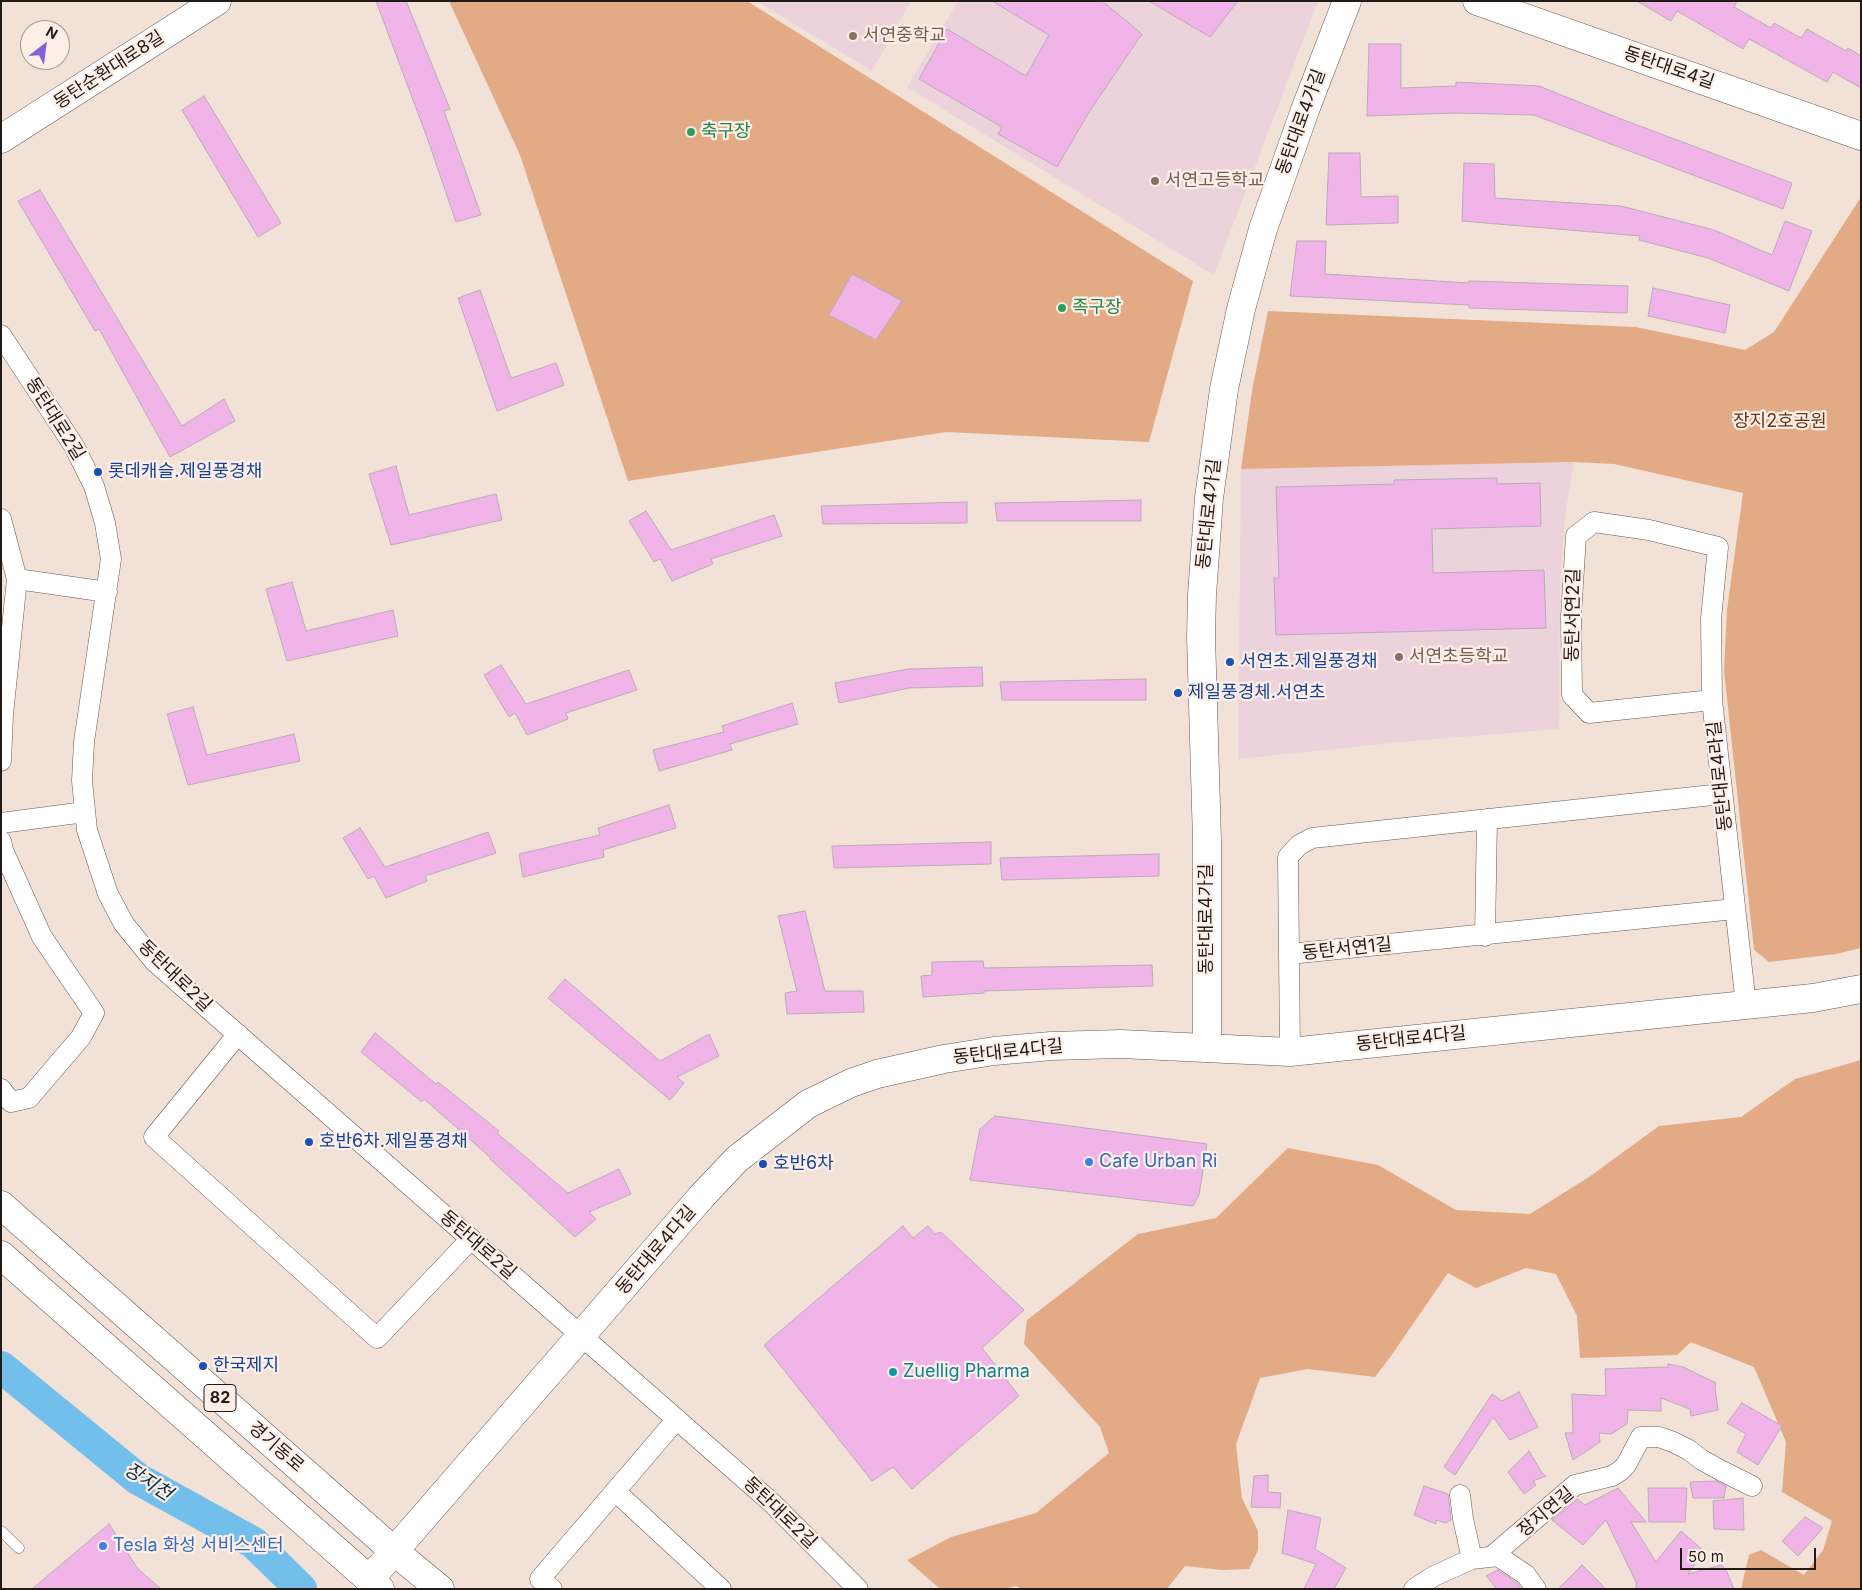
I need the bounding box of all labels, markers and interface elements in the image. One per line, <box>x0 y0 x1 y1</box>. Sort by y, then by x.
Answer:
north arrow <box>20 20 70 70</box>
text: N <box>43 22 61 42</box>
place label: 서연중학교 <box>863 25 946 47</box>
street label: 동탄순환대로8길 <box>50 26 168 114</box>
marker: 서연중학교 <box>847 30 859 42</box>
street label: 동탄대로4길 <box>1621 42 1717 94</box>
street label: 동탄대로4가길 <box>1272 66 1330 178</box>
place label: 축구장 <box>701 121 751 143</box>
marker: 축구장 <box>685 126 697 138</box>
place label: 서연고등학교 <box>1165 170 1264 192</box>
marker: 서연고등학교 <box>1149 175 1161 187</box>
place label: 족구장 <box>1072 297 1122 319</box>
marker: 족구장 <box>1056 302 1068 314</box>
street label: 동탄대로2길 <box>21 374 89 464</box>
park label: 장지2호공원 <box>1733 411 1827 433</box>
street label: 동탄대로4가길 <box>1192 458 1226 570</box>
place label: 롯데캐슬.제일풍경채 <box>108 461 262 483</box>
marker: 롯데캐슬.제일풍경채 <box>92 466 104 478</box>
street label: 동탄서연2길 <box>1561 568 1585 662</box>
place label: 서연초등학교 <box>1409 646 1508 668</box>
place label: 서연초.제일풍경채 <box>1240 651 1378 673</box>
marker: 서연초등학교 <box>1393 651 1405 663</box>
marker: 서연초.제일풍경채 <box>1224 656 1236 668</box>
place label: 제일풍경체.서연초 <box>1188 682 1326 704</box>
marker: 제일풍경체.서연초 <box>1172 687 1184 699</box>
street label: 동탄대로4라길 <box>1703 720 1737 832</box>
street label: 동탄대로4가길 <box>1196 864 1218 974</box>
street label: 동탄서연1길 <box>1301 934 1393 964</box>
street label: 동탄대로2길 <box>134 936 216 1016</box>
street label: 동탄대로4다길 <box>1355 1022 1467 1056</box>
street label: 동탄대로4다길 <box>952 1035 1064 1069</box>
place label: 호반6차.제일풍경채 <box>319 1131 468 1153</box>
marker: 호반6차.제일풍경채 <box>303 1136 315 1148</box>
place label: Cafe Urban Ri <box>1099 1151 1217 1173</box>
place label: 호반6차 <box>773 1153 834 1175</box>
marker: Cafe Urban Ri <box>1083 1156 1095 1168</box>
marker: 호반6차 <box>757 1158 769 1170</box>
street label: 동탄대로4다길 <box>611 1201 701 1299</box>
street label: 동탄대로2길 <box>436 1206 520 1284</box>
place label: 한국제지 <box>213 1355 279 1377</box>
marker: 한국제지 <box>197 1360 209 1372</box>
place label: Zuellig Pharma <box>903 1361 1030 1383</box>
marker: Zuellig Pharma <box>887 1366 899 1378</box>
road number: 82 <box>204 1385 236 1412</box>
street label: 경기동로 <box>244 1417 308 1477</box>
water label: 장지천 <box>120 1458 176 1506</box>
street label: 동탄대로2길 <box>739 1473 821 1553</box>
street label: 장지연길 <box>1514 1482 1578 1542</box>
place label: Tesla 화성 서비스센터 <box>113 1535 284 1557</box>
scale bar <box>1682 1538 1818 1570</box>
marker: Tesla 화성 서비스센터 <box>97 1540 109 1552</box>
text: 50 m <box>1688 1547 1724 1566</box>

